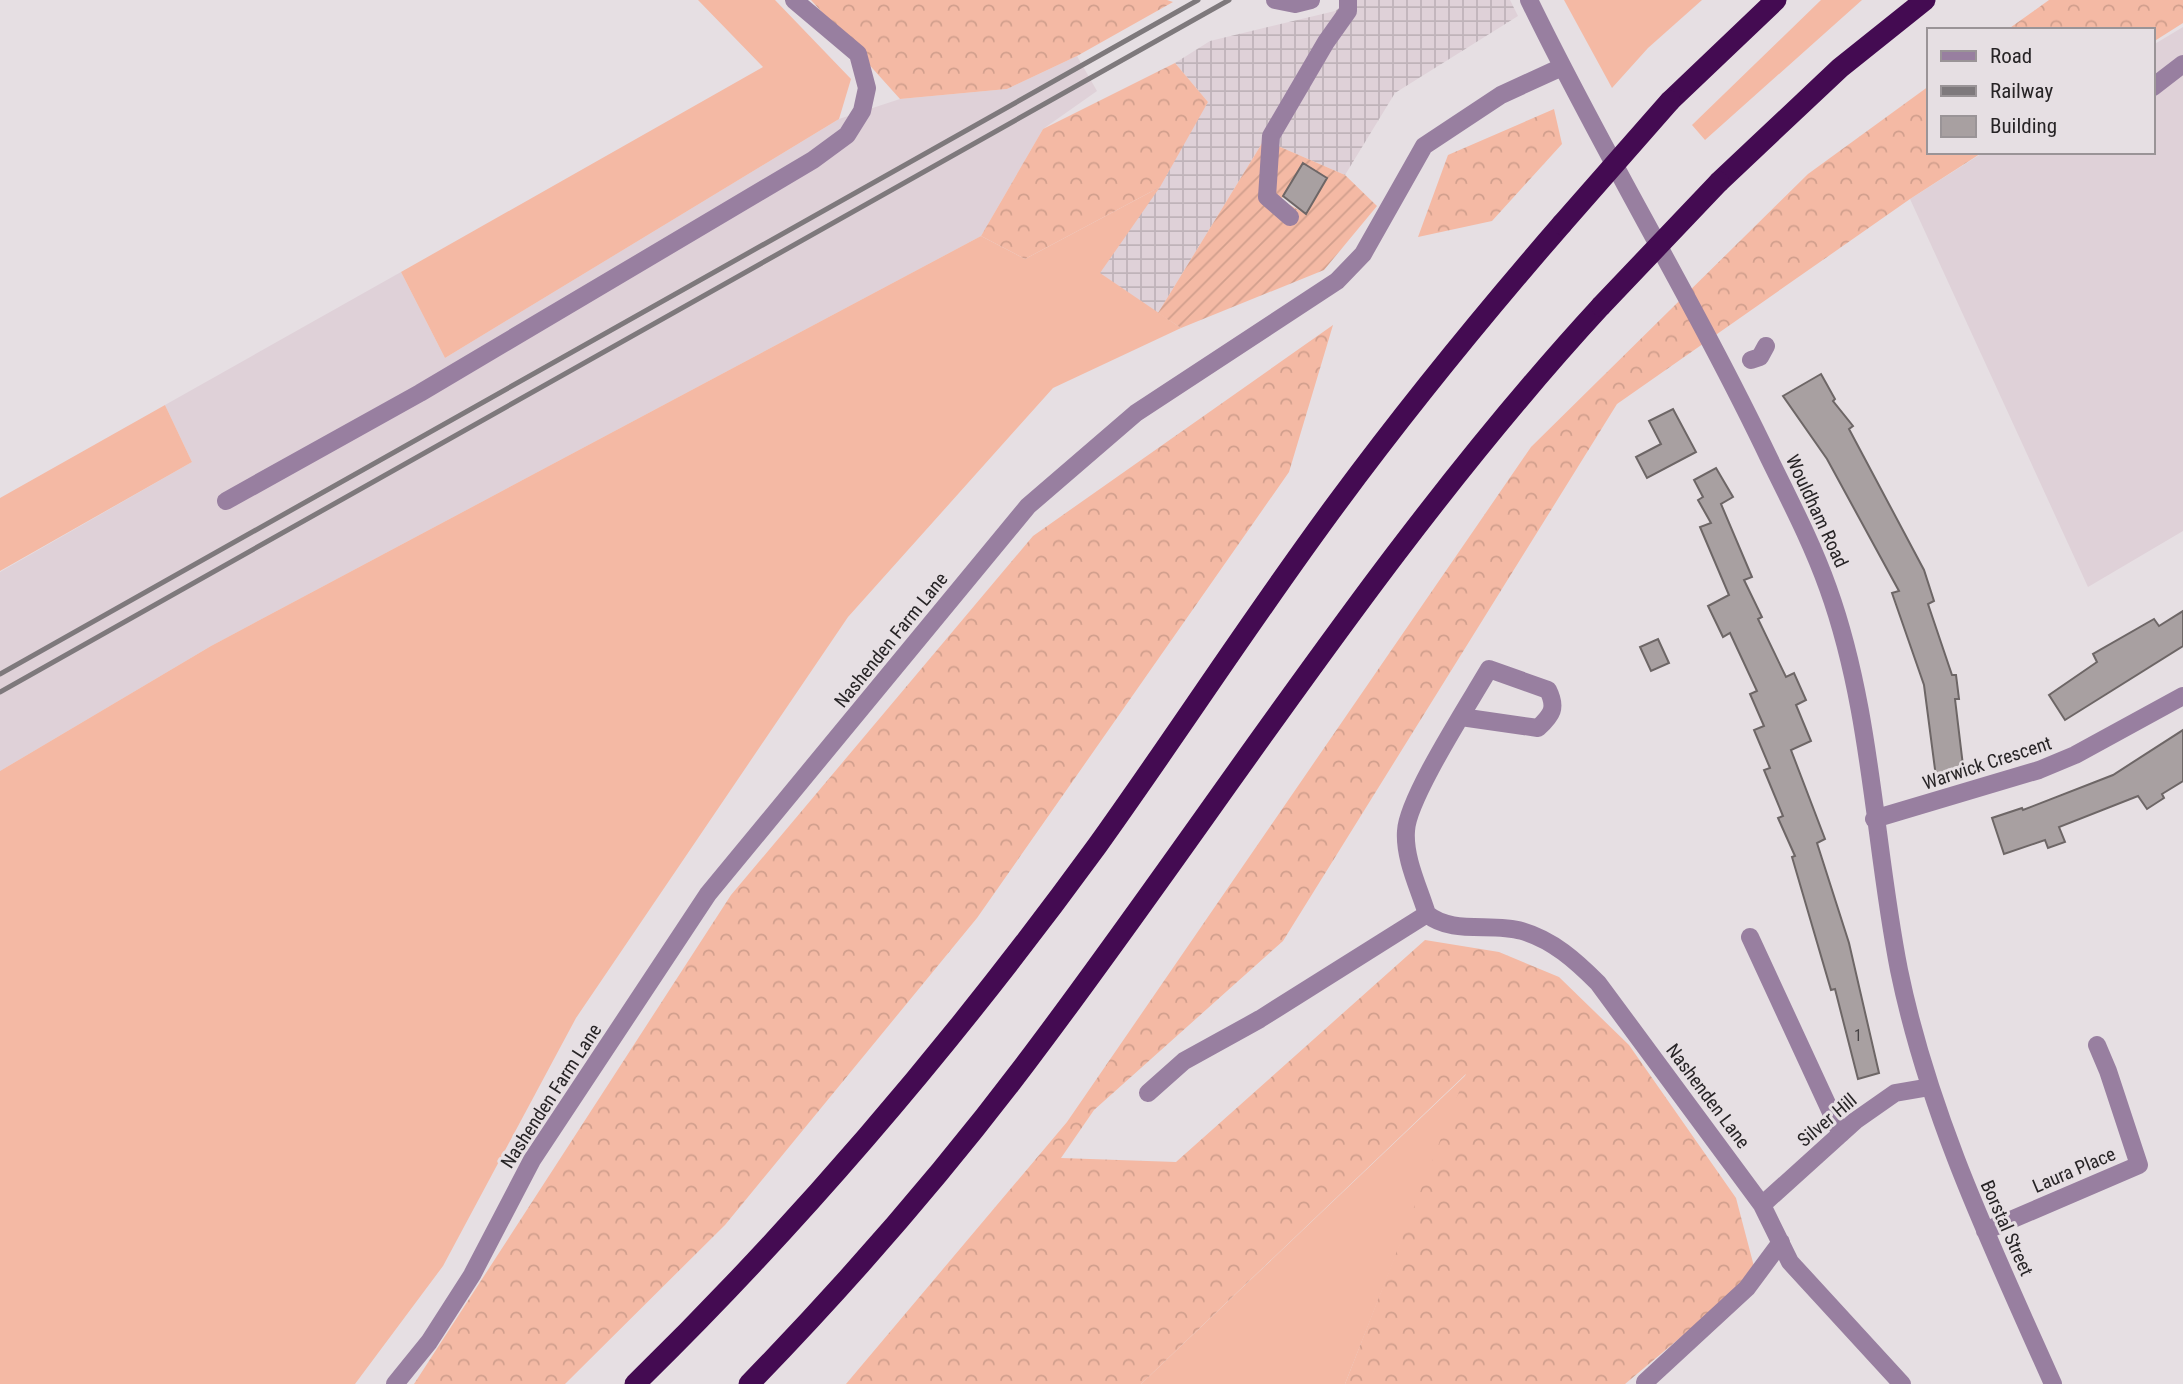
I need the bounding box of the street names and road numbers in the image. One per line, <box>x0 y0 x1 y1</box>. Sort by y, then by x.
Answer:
street label: Wouldham Road <box>1781 451 1853 571</box>
street label: Nashenden Farm Lane <box>829 568 953 712</box>
street label: Warwick Crescent <box>1920 731 2054 795</box>
street label: Nashenden Farm Lane <box>496 1019 606 1172</box>
street label: Nashenden Lane <box>1661 1039 1755 1153</box>
street label: Silver Hill <box>1793 1089 1861 1151</box>
street label: Laura Place <box>2029 1142 2119 1198</box>
street label: Borstal Street <box>1976 1177 2038 1279</box>

